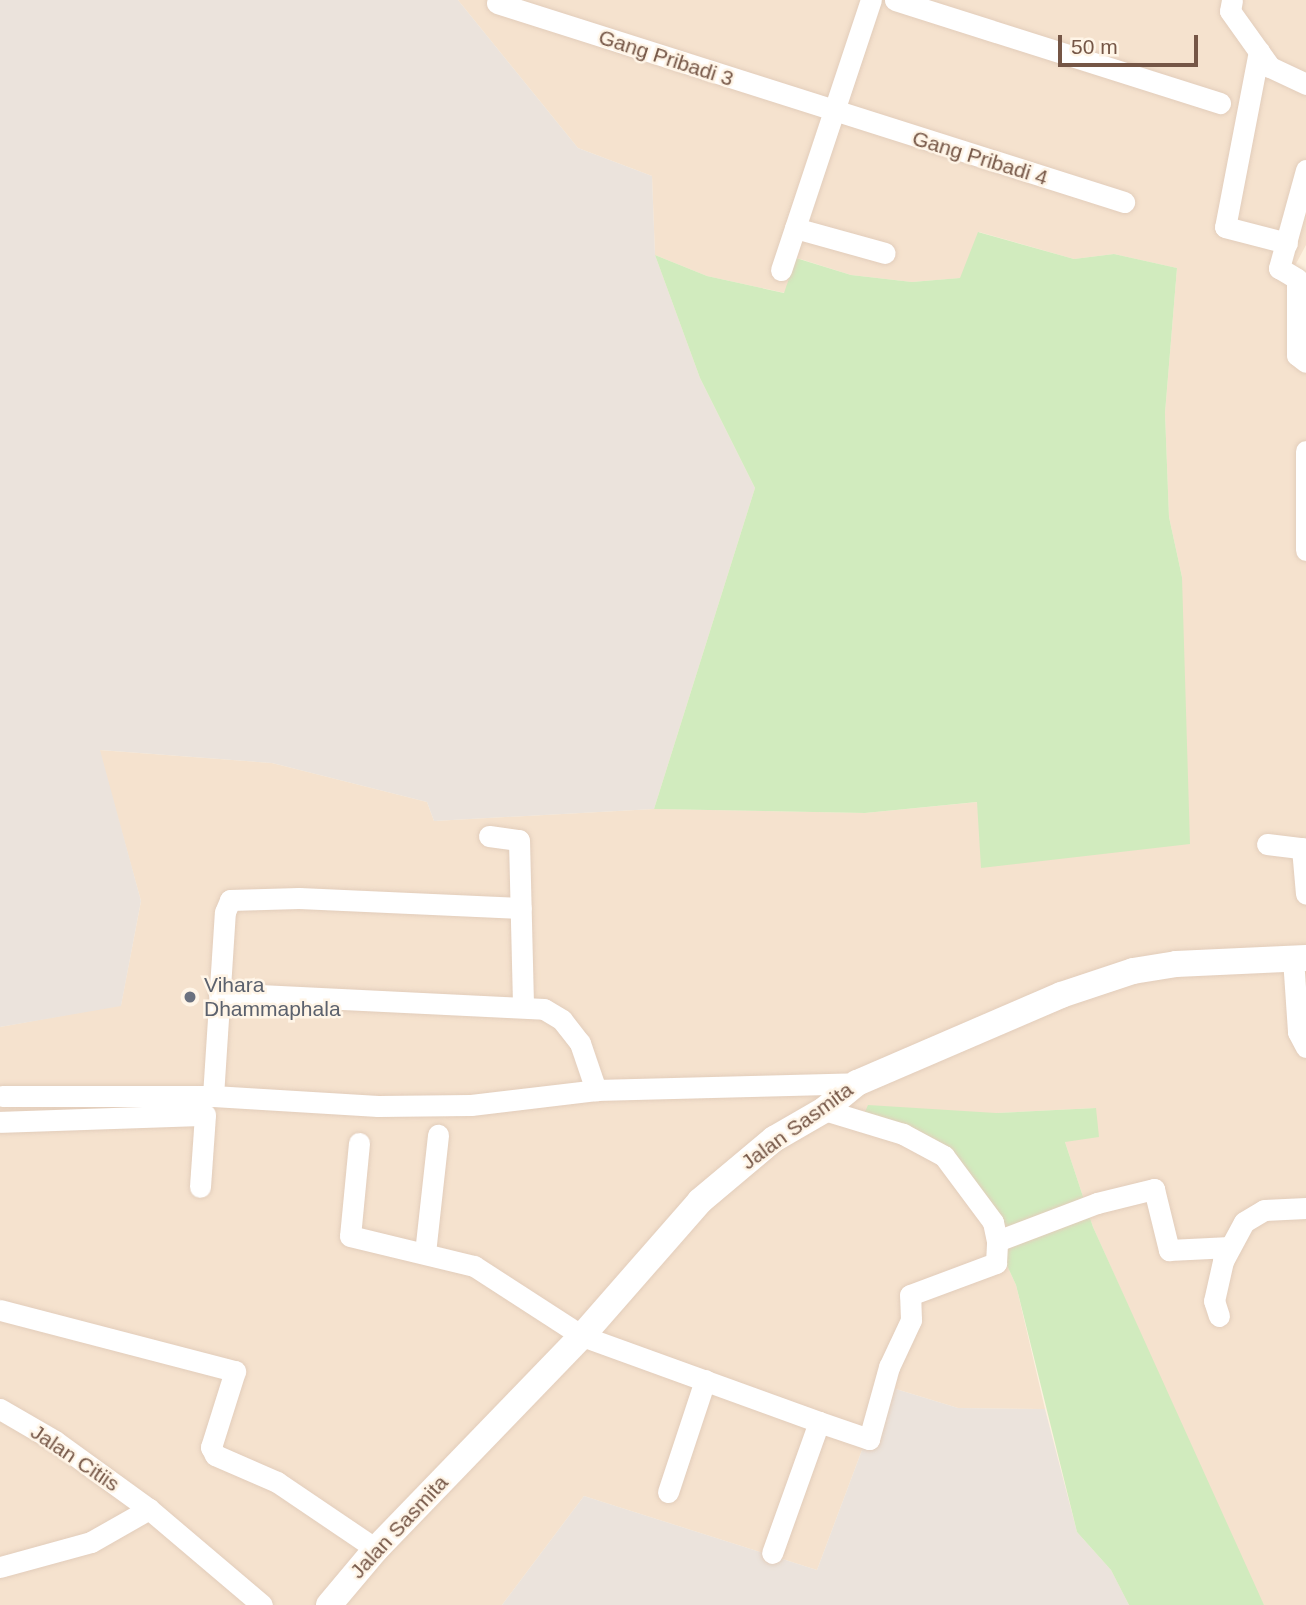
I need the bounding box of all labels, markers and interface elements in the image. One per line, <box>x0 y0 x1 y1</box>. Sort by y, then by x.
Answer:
scale bar <box>1061 21 1201 65</box>
street label: Gang Pribadi 3 <box>595 24 737 92</box>
text: 50 m <box>1071 35 1118 58</box>
street label: Gang Pribadi 4 <box>909 125 1051 191</box>
place label: Vihara Dhammaphala <box>204 972 341 1022</box>
marker: Vihara Dhammaphala <box>182 989 198 1005</box>
street label: Jalan Sasmita <box>736 1077 858 1175</box>
street label: Jalan Citiis <box>26 1419 124 1497</box>
street label: Jalan Sasmita <box>345 1470 453 1584</box>

